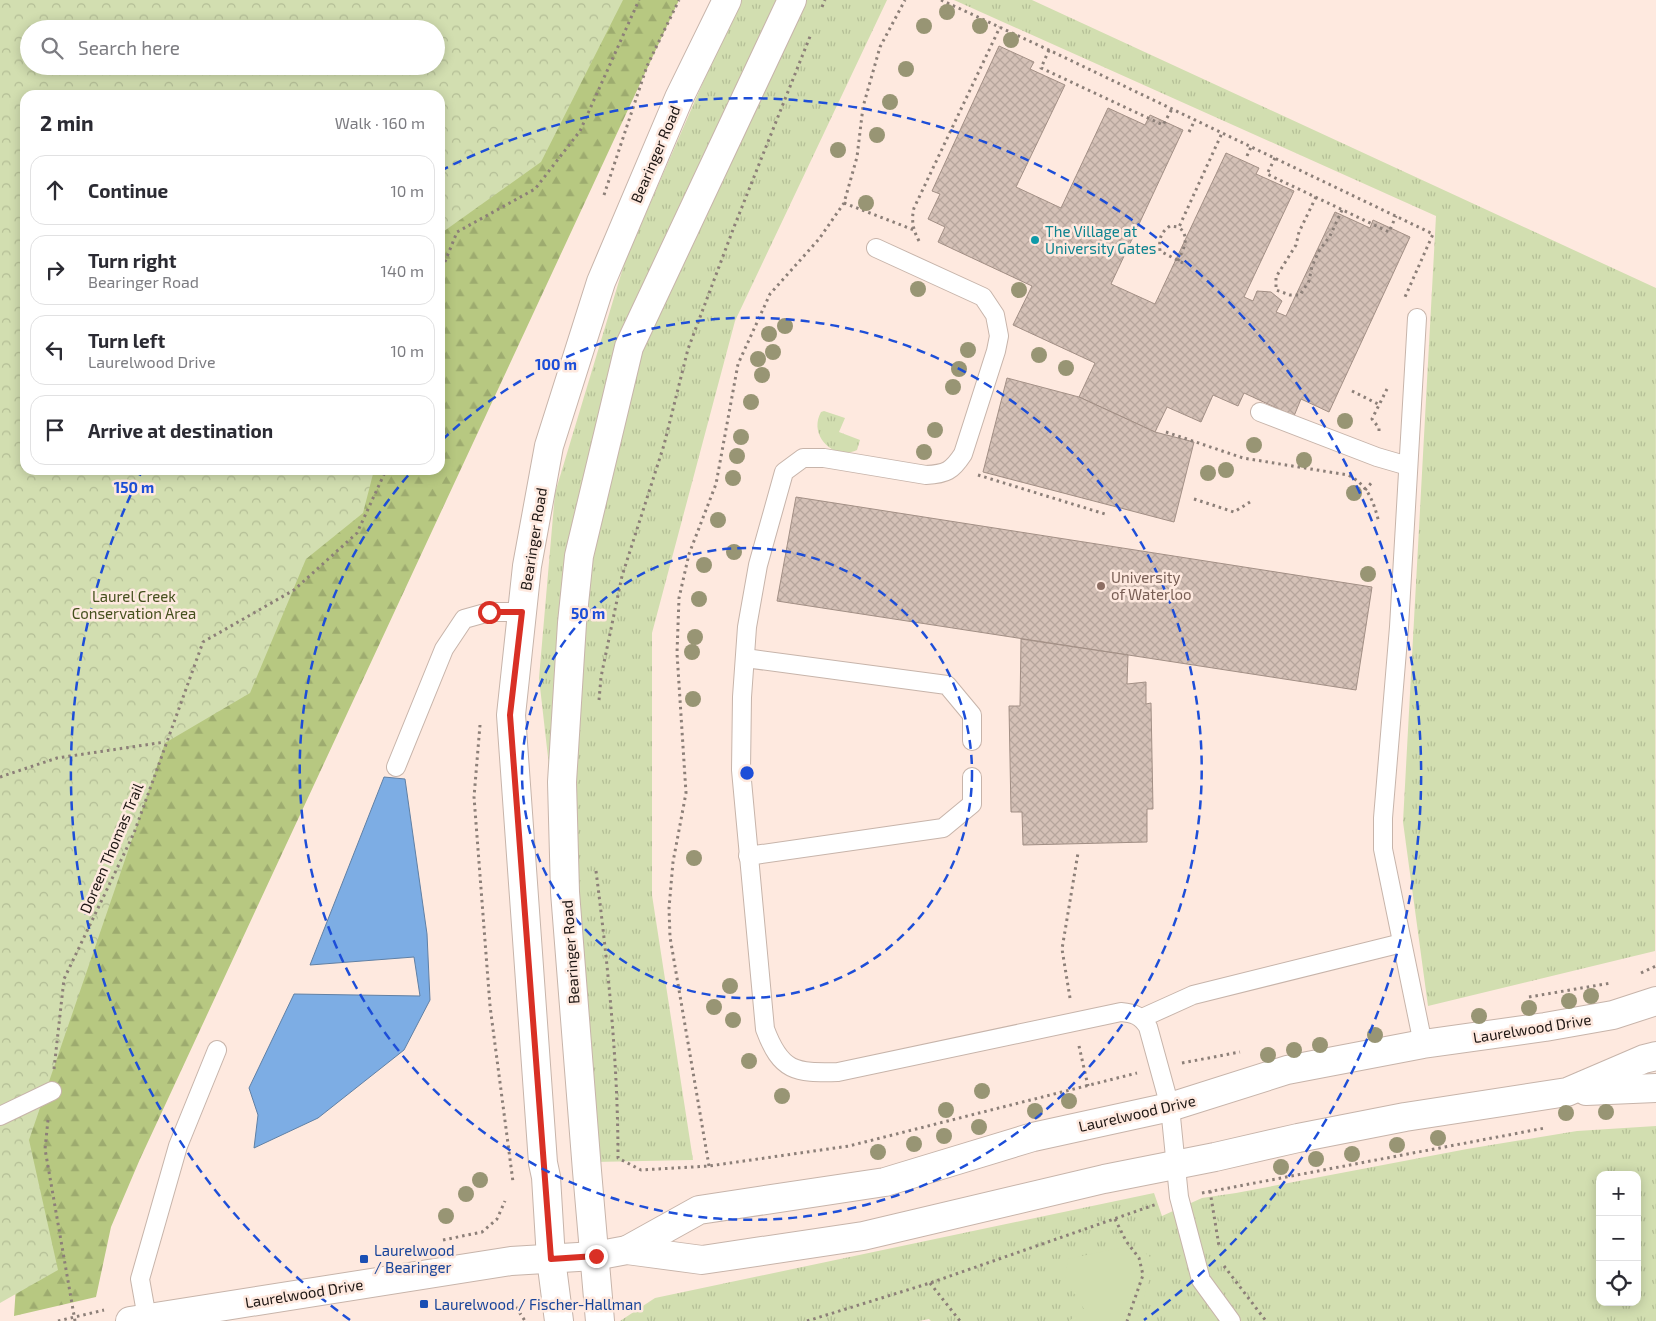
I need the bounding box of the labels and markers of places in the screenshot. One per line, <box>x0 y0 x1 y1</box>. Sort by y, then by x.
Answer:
place label: The Village at University Gates <box>1045 222 1156 257</box>
marker: The Village at University Gates <box>1029 234 1041 246</box>
place label: University of Waterloo <box>1111 568 1192 603</box>
marker: University of Waterloo <box>1095 580 1107 592</box>
centre of rings <box>738 764 756 782</box>
place label: Laurelwood / Bearinger <box>374 1241 455 1276</box>
marker: Laurelwood / Bearinger <box>358 1253 370 1265</box>
place label: Laurelwood / Fischer-Hallman <box>434 1295 642 1313</box>
marker: Laurelwood / Fischer-Hallman <box>418 1298 430 1310</box>

